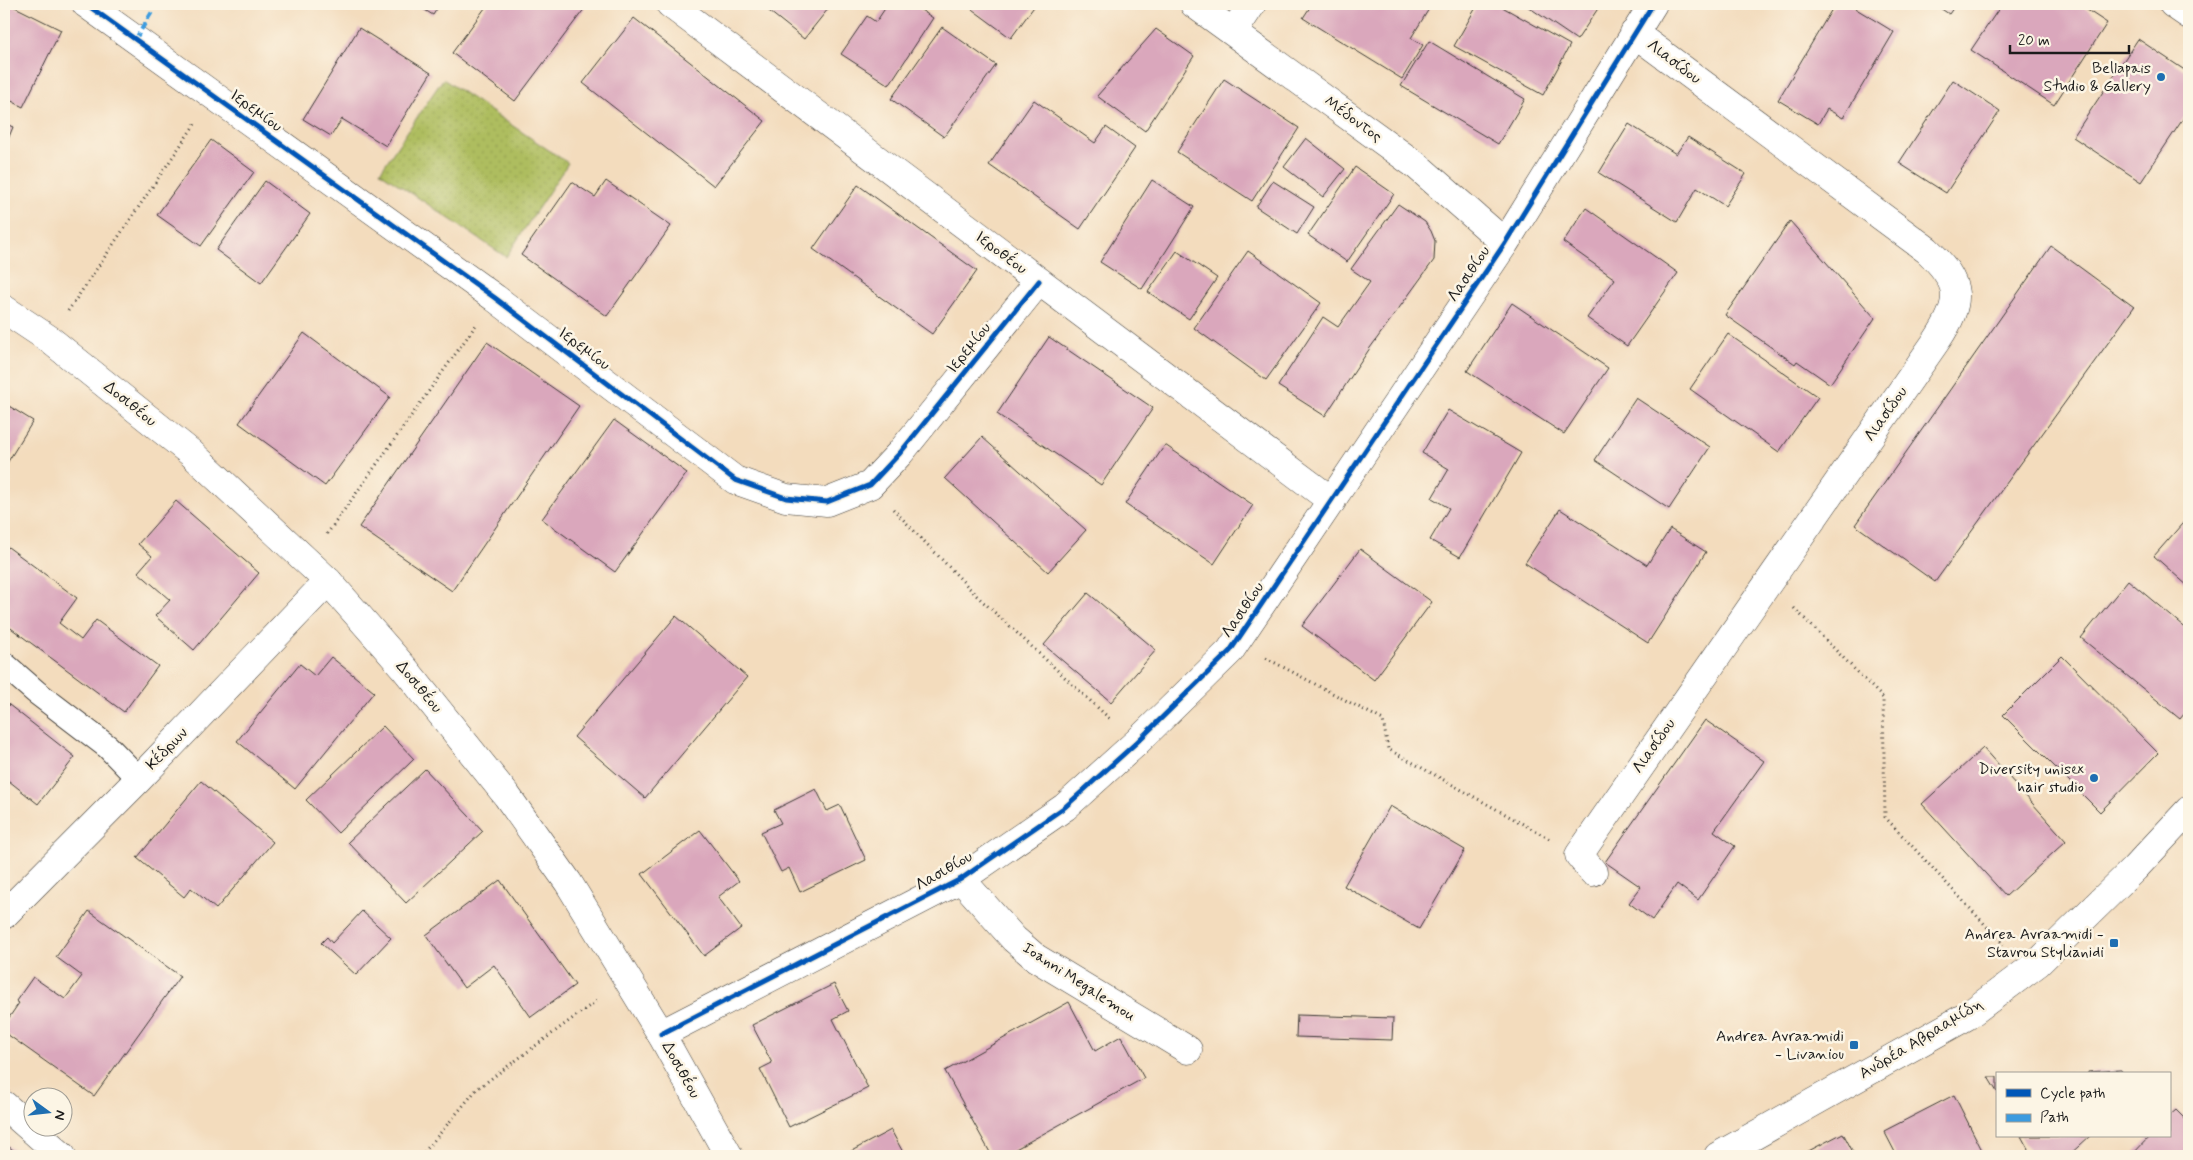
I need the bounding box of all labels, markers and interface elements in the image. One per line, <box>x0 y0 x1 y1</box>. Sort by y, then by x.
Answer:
scale bar <box>2010 22 2129 54</box>
text: 20 m <box>2018 31 2050 51</box>
street label: Λιασίδου <box>1643 35 1705 89</box>
place label: Bellapais Studio & Gallery <box>2044 58 2151 97</box>
marker: Bellapais Studio & Gallery <box>2155 71 2167 83</box>
street label: Ιερεμίου <box>226 85 286 137</box>
street label: Μέδοντος <box>1320 90 1387 147</box>
street label: Ιεροθέου <box>971 226 1032 279</box>
street label: Λασιθίου <box>1443 242 1495 306</box>
street label: Ιερεμίου <box>942 318 996 378</box>
street label: Ιερεμίου <box>554 323 614 375</box>
street label: Δοσιθέου <box>99 376 161 432</box>
street label: Λιασίδου <box>1859 382 1913 446</box>
street label: Λασιθίου <box>1217 578 1269 642</box>
street label: Δοσιθέου <box>391 656 448 718</box>
street label: Λιασίδου <box>1627 714 1681 778</box>
street label: Κέδρων <box>141 722 193 775</box>
place label: Diversity unisex hair studio <box>1979 759 2084 798</box>
marker: Diversity unisex hair studio <box>2088 772 2100 784</box>
street label: Λασιθίου <box>911 846 977 896</box>
place label: Andrea Avraamidi - Stavrou Stylianidi <box>1965 924 2104 963</box>
marker: Andrea Avraamidi - Stavrou Stylianidi <box>2108 937 2120 949</box>
street label: Ioanni Megalemou <box>1018 938 1140 1027</box>
street label: Ανδρέα Αβρααμίδη <box>1855 993 1987 1084</box>
place label: Andrea Avraamidi - Livaniou <box>1716 1026 1844 1065</box>
street label: Δοσιθέου <box>657 1037 706 1102</box>
marker: Andrea Avraamidi - Livaniou <box>1848 1039 1860 1051</box>
legend <box>1996 1072 2170 1138</box>
text: Cycle path <box>2040 1084 2105 1104</box>
north arrow <box>22 1088 72 1138</box>
text: N <box>50 1108 69 1122</box>
text: Path <box>2040 1108 2069 1128</box>

